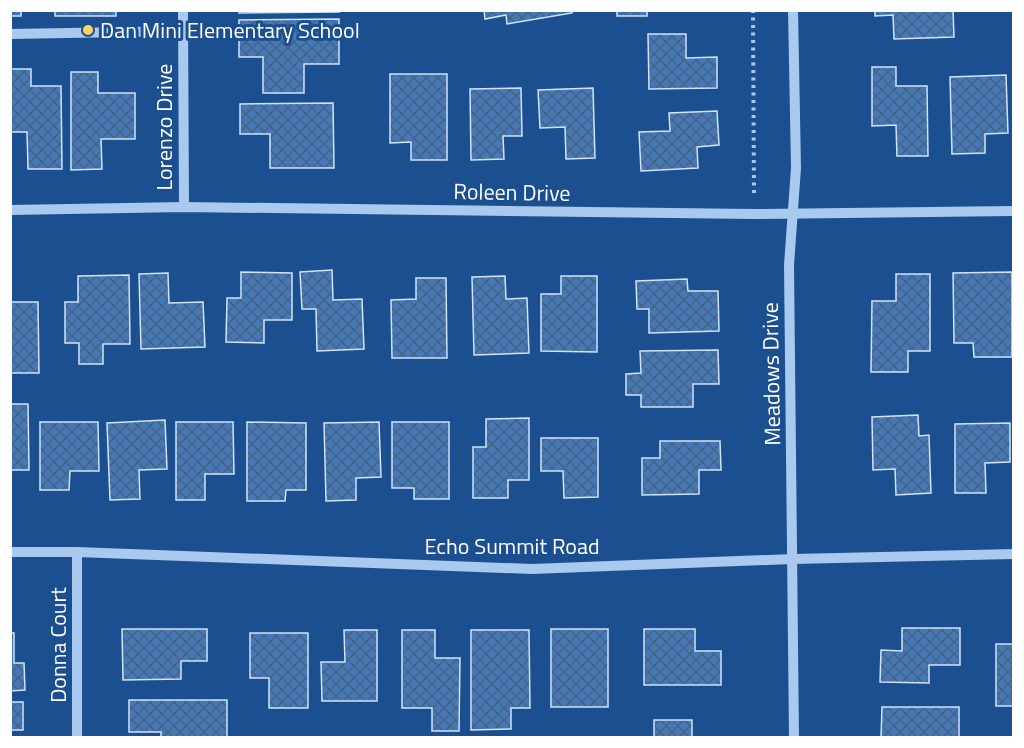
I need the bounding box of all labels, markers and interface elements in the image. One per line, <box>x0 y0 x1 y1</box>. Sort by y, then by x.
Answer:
place label: Dan Mini Elementary School <box>100 13 360 47</box>
marker: Dan Mini Elementary School <box>81 23 95 37</box>
street label: Lorenzo Drive <box>147 64 181 190</box>
street label: Roleen Drive <box>453 174 571 210</box>
street label: Meadows Drive <box>753 302 789 446</box>
street label: Echo Summit Road <box>424 529 600 563</box>
street label: Donna Court <box>41 587 75 703</box>

